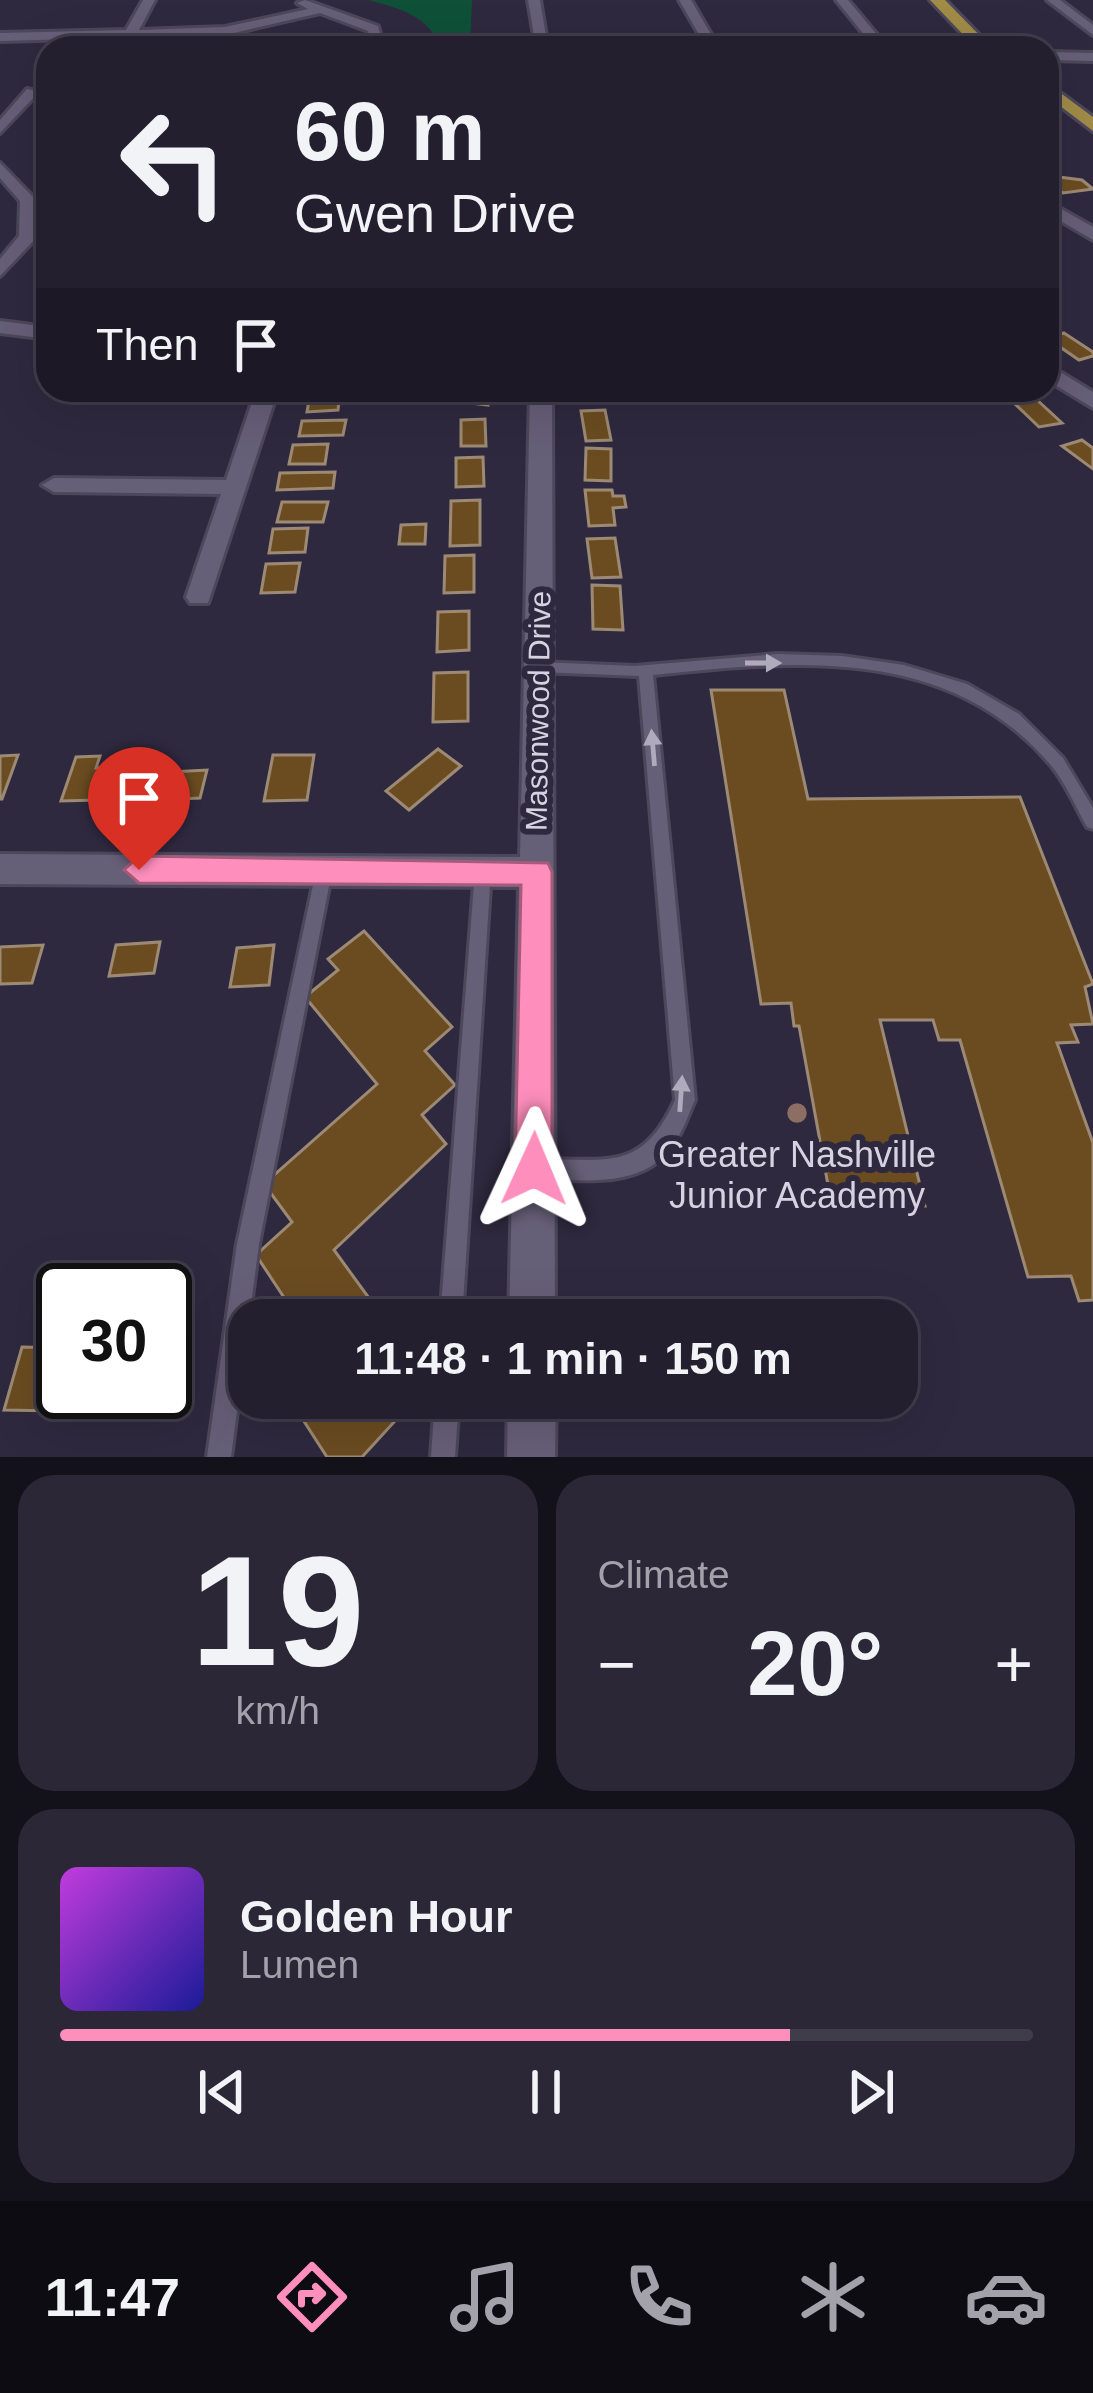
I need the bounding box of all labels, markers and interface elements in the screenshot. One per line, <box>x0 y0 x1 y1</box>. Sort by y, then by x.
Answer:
icon: left <box>96 84 252 240</box>
text: 60 m <box>294 84 485 178</box>
text: Gwen Drive <box>294 183 576 243</box>
icon: arrive <box>223 312 289 378</box>
text: Then <box>96 319 199 370</box>
street label: Masonwood Drive <box>519 591 557 831</box>
one-way arrow <box>745 653 783 673</box>
one-way arrow <box>643 729 662 766</box>
pin <box>88 747 190 870</box>
icon: arrive <box>106 765 172 831</box>
one-way arrow <box>672 1074 691 1112</box>
marker: Greater Nashville Junior Academy <box>784 1100 810 1126</box>
position arrow <box>471 1106 597 1232</box>
place label: Greater Nashville Junior Academy <box>658 1134 936 1216</box>
speed limit sign: 30 <box>36 1263 192 1419</box>
text: 11:48 · 1 min · 150 m <box>354 1333 792 1384</box>
text: 19 <box>191 1524 365 1698</box>
text: Climate <box>598 1553 730 1596</box>
text: 20° <box>747 1614 883 1714</box>
text: − <box>598 1627 636 1701</box>
text: + <box>994 1627 1033 1701</box>
text: km/h <box>235 1689 320 1732</box>
text: Golden Hour <box>240 1891 512 1942</box>
text: Lumen <box>240 1943 359 1986</box>
icon: previous <box>189 2059 255 2125</box>
icon: pause <box>513 2059 579 2125</box>
icon: next <box>838 2059 904 2125</box>
icon: directions <box>270 2255 354 2339</box>
icon: music <box>443 2255 527 2339</box>
icon: phone <box>617 2255 701 2339</box>
icon: climate <box>791 2255 875 2339</box>
icon: car <box>964 2255 1048 2339</box>
text: 11:47 <box>45 2267 180 2327</box>

